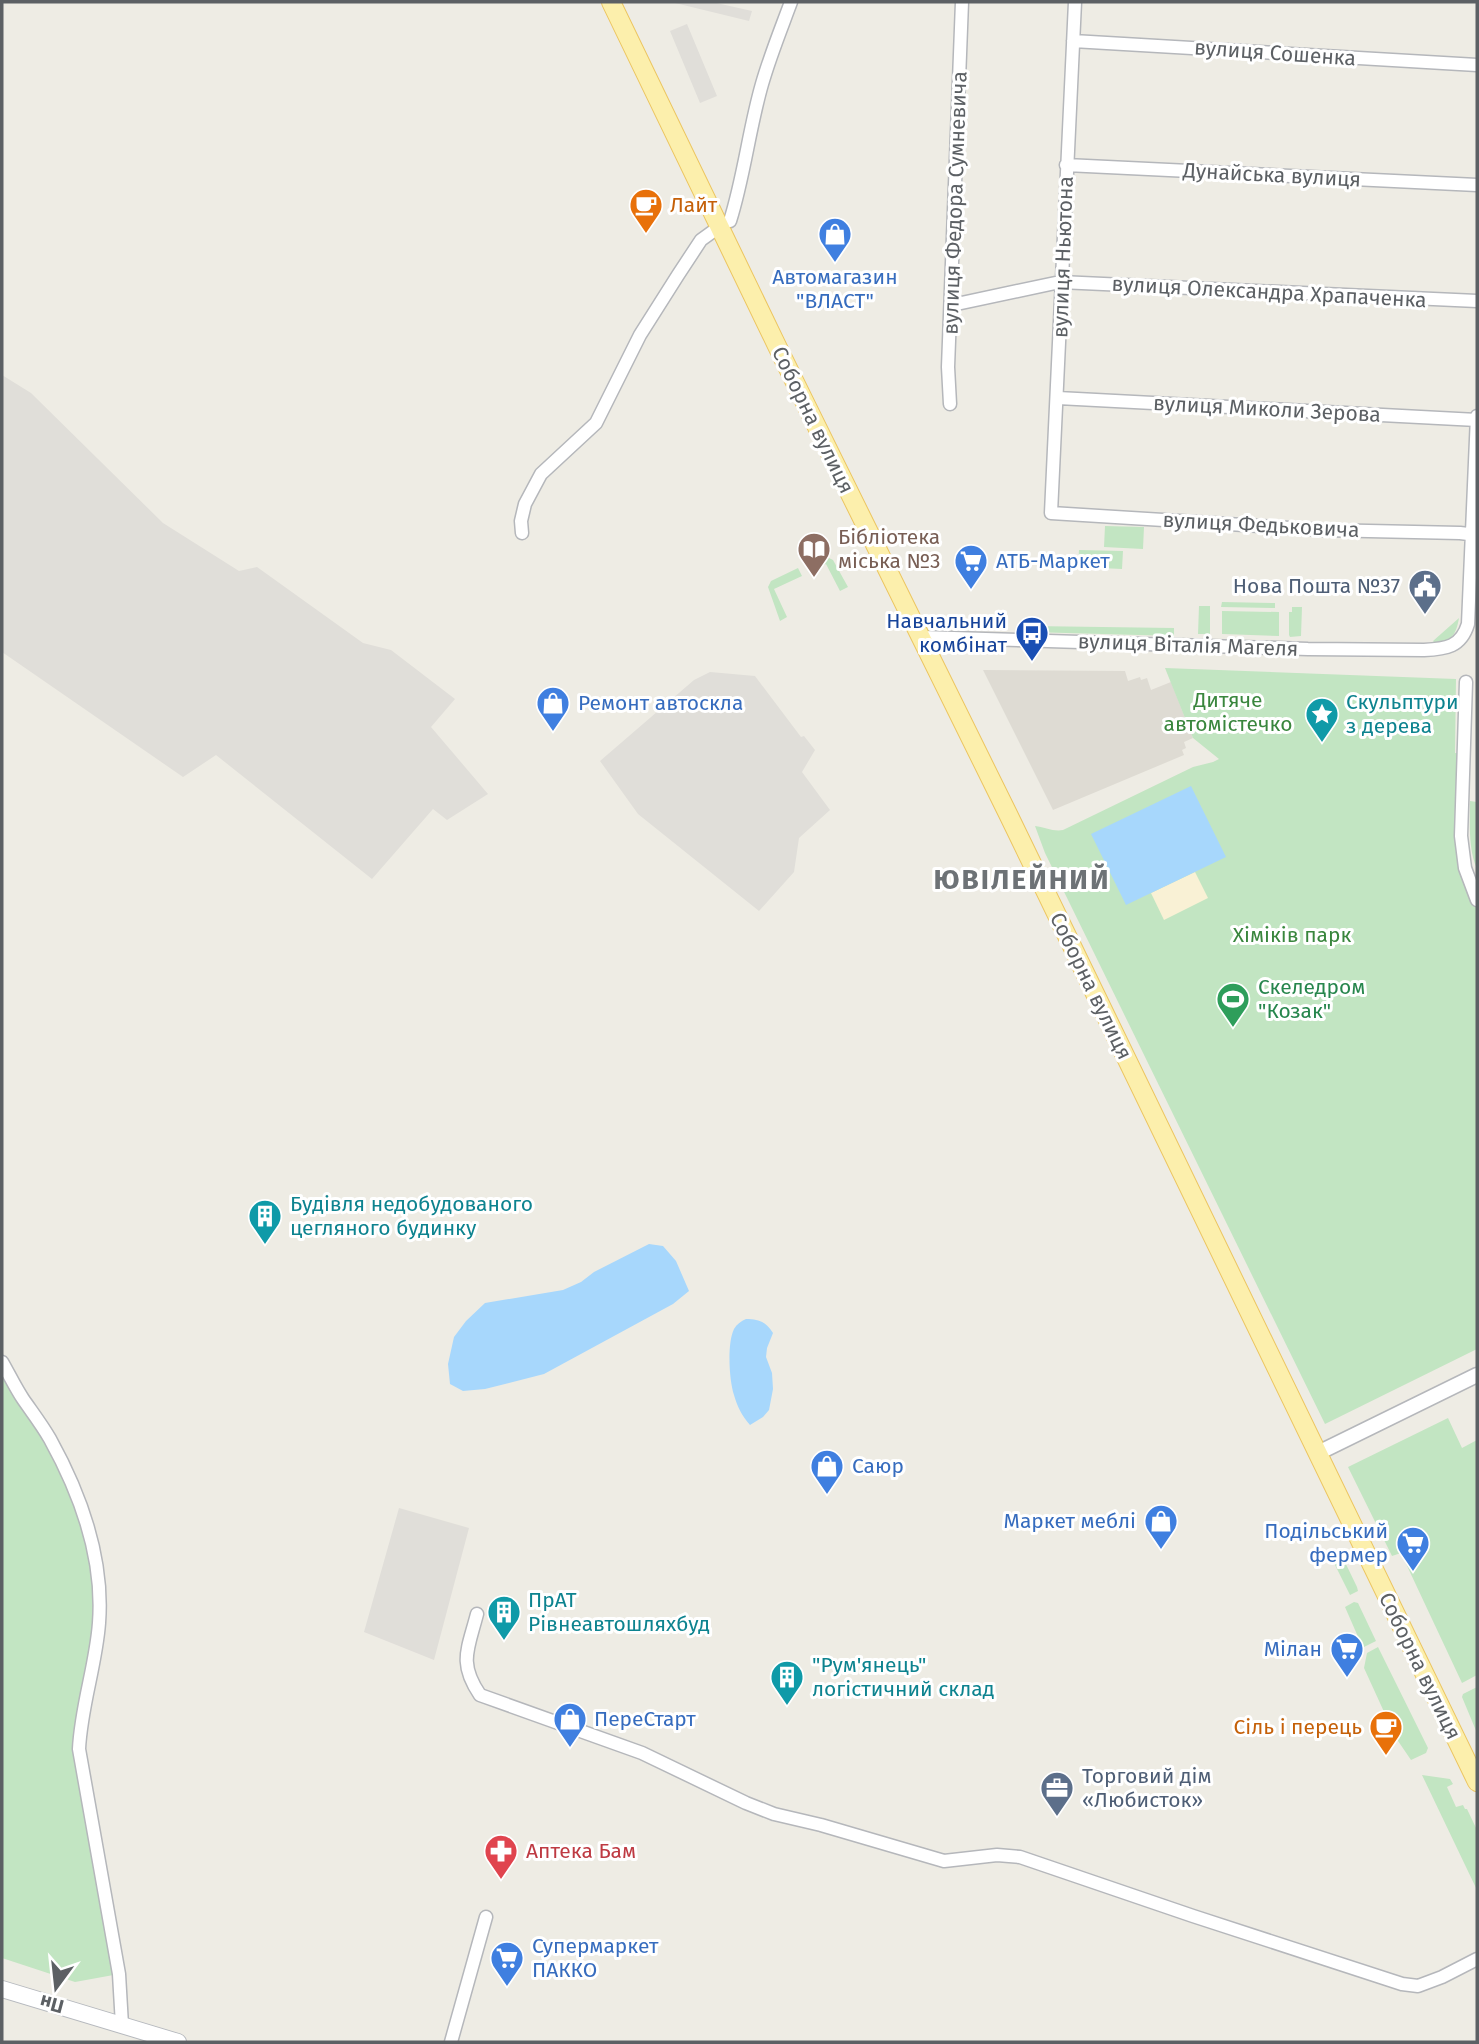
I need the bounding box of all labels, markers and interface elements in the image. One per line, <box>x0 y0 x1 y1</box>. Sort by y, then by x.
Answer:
street label: вулиця Сошенка <box>1193 34 1357 72</box>
street label: вулиця Федора Сумневича <box>937 71 973 335</box>
street label: Дунайська вулиця <box>1181 157 1362 193</box>
street label: вулиця Ньютона <box>1047 176 1079 338</box>
cafe icon: Лайт <box>627 186 665 235</box>
place label: Лайт <box>670 192 718 218</box>
shop icon: Автомагазин "ВЛАСТ" <box>816 215 854 264</box>
place label: Автомагазин "ВЛАСТ" <box>772 264 898 314</box>
street label: вулиця Олександра Храпаченка <box>1111 271 1427 313</box>
street label: Соборна вулиця <box>766 342 860 498</box>
street label: вулиця Миколи Зерова <box>1153 390 1381 428</box>
street label: вулиця Федьковича <box>1162 507 1360 543</box>
place label: Бібліотека міська №3 <box>838 524 941 574</box>
library icon: Бібліотека міська №3 <box>795 530 833 579</box>
supermarket icon: АТБ-Маркет <box>952 542 990 591</box>
place label: АТБ-Маркет <box>996 548 1110 574</box>
public building icon: Нова Пошта №37 <box>1406 567 1444 616</box>
place label: Нова Пошта №37 <box>1233 573 1400 599</box>
place label: Навчальний комбінат <box>886 608 1008 658</box>
bus stop icon: Навчальний комбінат <box>1013 614 1051 663</box>
street label: вулиця Віталія Магеля <box>1077 628 1299 662</box>
shop icon: Ремонт автоскла <box>534 684 572 733</box>
park label: Дитяче автомістечко <box>1163 687 1293 737</box>
place label: Скульптури з дерева <box>1346 689 1459 739</box>
place label: Ремонт автоскла <box>578 690 743 716</box>
place icon: Скульптури з дерева <box>1303 695 1341 744</box>
district label: ЮВІЛЕЙНИЙ <box>934 863 1110 896</box>
street label: Соборна вулиця <box>1044 908 1138 1064</box>
park label: Хіміків парк <box>1233 922 1351 948</box>
place label: Скеледром "Козак" <box>1258 974 1365 1024</box>
sports icon: Скеледром "Козак" <box>1214 980 1252 1029</box>
place label: Будівля недобудованого цегляного будинку <box>290 1191 533 1241</box>
building icon: Будівля недобудованого цегляного будинку <box>246 1197 284 1246</box>
shop icon: Саюр <box>808 1447 846 1496</box>
place label: Саюр <box>852 1453 904 1479</box>
shop icon: Маркет меблі <box>1142 1502 1180 1551</box>
place label: Маркет меблі <box>1004 1508 1136 1534</box>
place label: Подільський фермер <box>1264 1518 1388 1568</box>
supermarket icon: Подільський фермер <box>1394 1524 1432 1573</box>
place label: ПрАТ Рівнеавтошляхбуд <box>528 1587 710 1637</box>
street label: Соборна вулиця <box>1373 1588 1467 1744</box>
building icon: ПрАТ Рівнеавтошляхбуд <box>485 1593 523 1642</box>
supermarket icon: Мілан <box>1328 1630 1366 1679</box>
place label: Мілан <box>1264 1636 1322 1662</box>
place label: "Рум'янець" логістичний склад <box>812 1652 994 1702</box>
building icon: "Рум'янець" логістичний склад <box>768 1658 806 1707</box>
shop icon: ПереСтарт <box>551 1700 589 1749</box>
place label: ПереСтарт <box>594 1706 696 1732</box>
cafe icon: Сіль і перець <box>1367 1708 1405 1757</box>
place label: Сіль і перець <box>1233 1714 1362 1740</box>
place label: Торговий дім «Любисток» <box>1082 1763 1212 1813</box>
office icon: Торговий дім «Любисток» <box>1038 1769 1076 1818</box>
pharmacy icon: Аптека Бам <box>482 1832 520 1881</box>
place label: Аптека Бам <box>526 1838 636 1864</box>
place label: Супермаркет ПАККО <box>532 1933 659 1983</box>
supermarket icon: Супермаркет ПАККО <box>488 1939 526 1988</box>
north arrow <box>21 1953 91 2023</box>
text: Пн <box>37 1990 66 2018</box>

